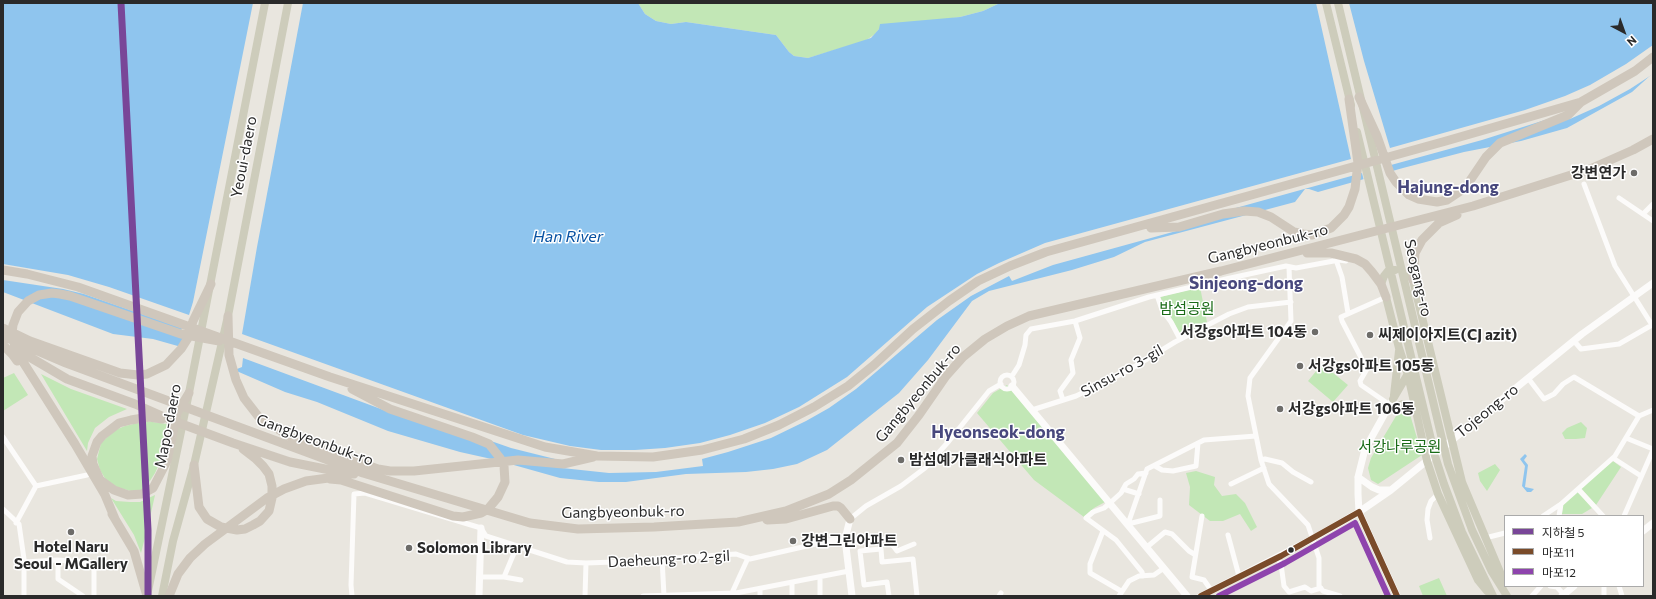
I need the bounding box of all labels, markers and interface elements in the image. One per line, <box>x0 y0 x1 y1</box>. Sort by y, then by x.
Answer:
north arrow <box>1604 12 1644 52</box>
text: N <box>1625 34 1640 49</box>
street label: Yeoui-daero <box>227 115 261 199</box>
place label: 강변연가 <box>1571 164 1626 182</box>
marker: 강변연가 <box>1629 168 1639 178</box>
district label: Hajung-dong <box>1397 177 1499 197</box>
street label: Gangbyeonbuk-ro <box>1206 220 1330 268</box>
water label: Han River <box>533 227 603 247</box>
street label: Seogang-ro <box>1400 238 1436 318</box>
district label: Sinjeong-dong <box>1189 273 1303 293</box>
park label: 밤섬공원 <box>1159 300 1215 318</box>
place label: 서강gs아파트 104동 <box>1180 323 1307 341</box>
place label: 씨제이아지트(CJ azit) <box>1378 326 1517 344</box>
marker: 서강gs아파트 104동 <box>1310 327 1320 337</box>
marker: 씨제이아지트(CJ azit) <box>1365 330 1375 340</box>
street label: Gangbyeonbuk-ro <box>871 340 965 446</box>
street label: Sinsu-ro 3-gil <box>1078 341 1166 401</box>
place label: 서강gs아파트 105동 <box>1308 357 1434 375</box>
marker: 서강gs아파트 105동 <box>1295 361 1305 371</box>
street label: Tojeong-ro <box>1452 380 1522 442</box>
street label: Mapo-daero <box>151 382 185 470</box>
place label: 서강gs아파트 106동 <box>1288 400 1415 418</box>
marker: 서강gs아파트 106동 <box>1275 404 1285 414</box>
street label: Gangbyeonbuk-ro <box>254 410 376 470</box>
district label: Hyeonseok-dong <box>931 422 1065 442</box>
park label: 서강나루공원 <box>1359 438 1441 456</box>
place label: 밤섬예가클래식아파트 <box>909 451 1047 469</box>
marker: 밤섬예가클래식아파트 <box>896 455 906 465</box>
street label: Gangbyeonbuk-ro <box>561 502 685 522</box>
legend <box>1504 515 1644 587</box>
text: 지하철 5 <box>1542 525 1584 539</box>
marker: Hotel Naru Seoul - MGallery <box>66 527 76 537</box>
place label: 강변그린아파트 <box>801 532 898 550</box>
marker: 강변그린아파트 <box>788 536 798 546</box>
place label: Hotel Naru Seoul - MGallery <box>14 538 128 573</box>
place label: Solomon Library <box>417 539 532 557</box>
marker: Solomon Library <box>404 543 414 553</box>
unlabelled marker <box>1286 545 1296 555</box>
text: 마포11 <box>1542 545 1574 559</box>
street label: Daeheung-ro 2-gil <box>607 547 731 571</box>
text: 마포12 <box>1542 565 1576 579</box>

